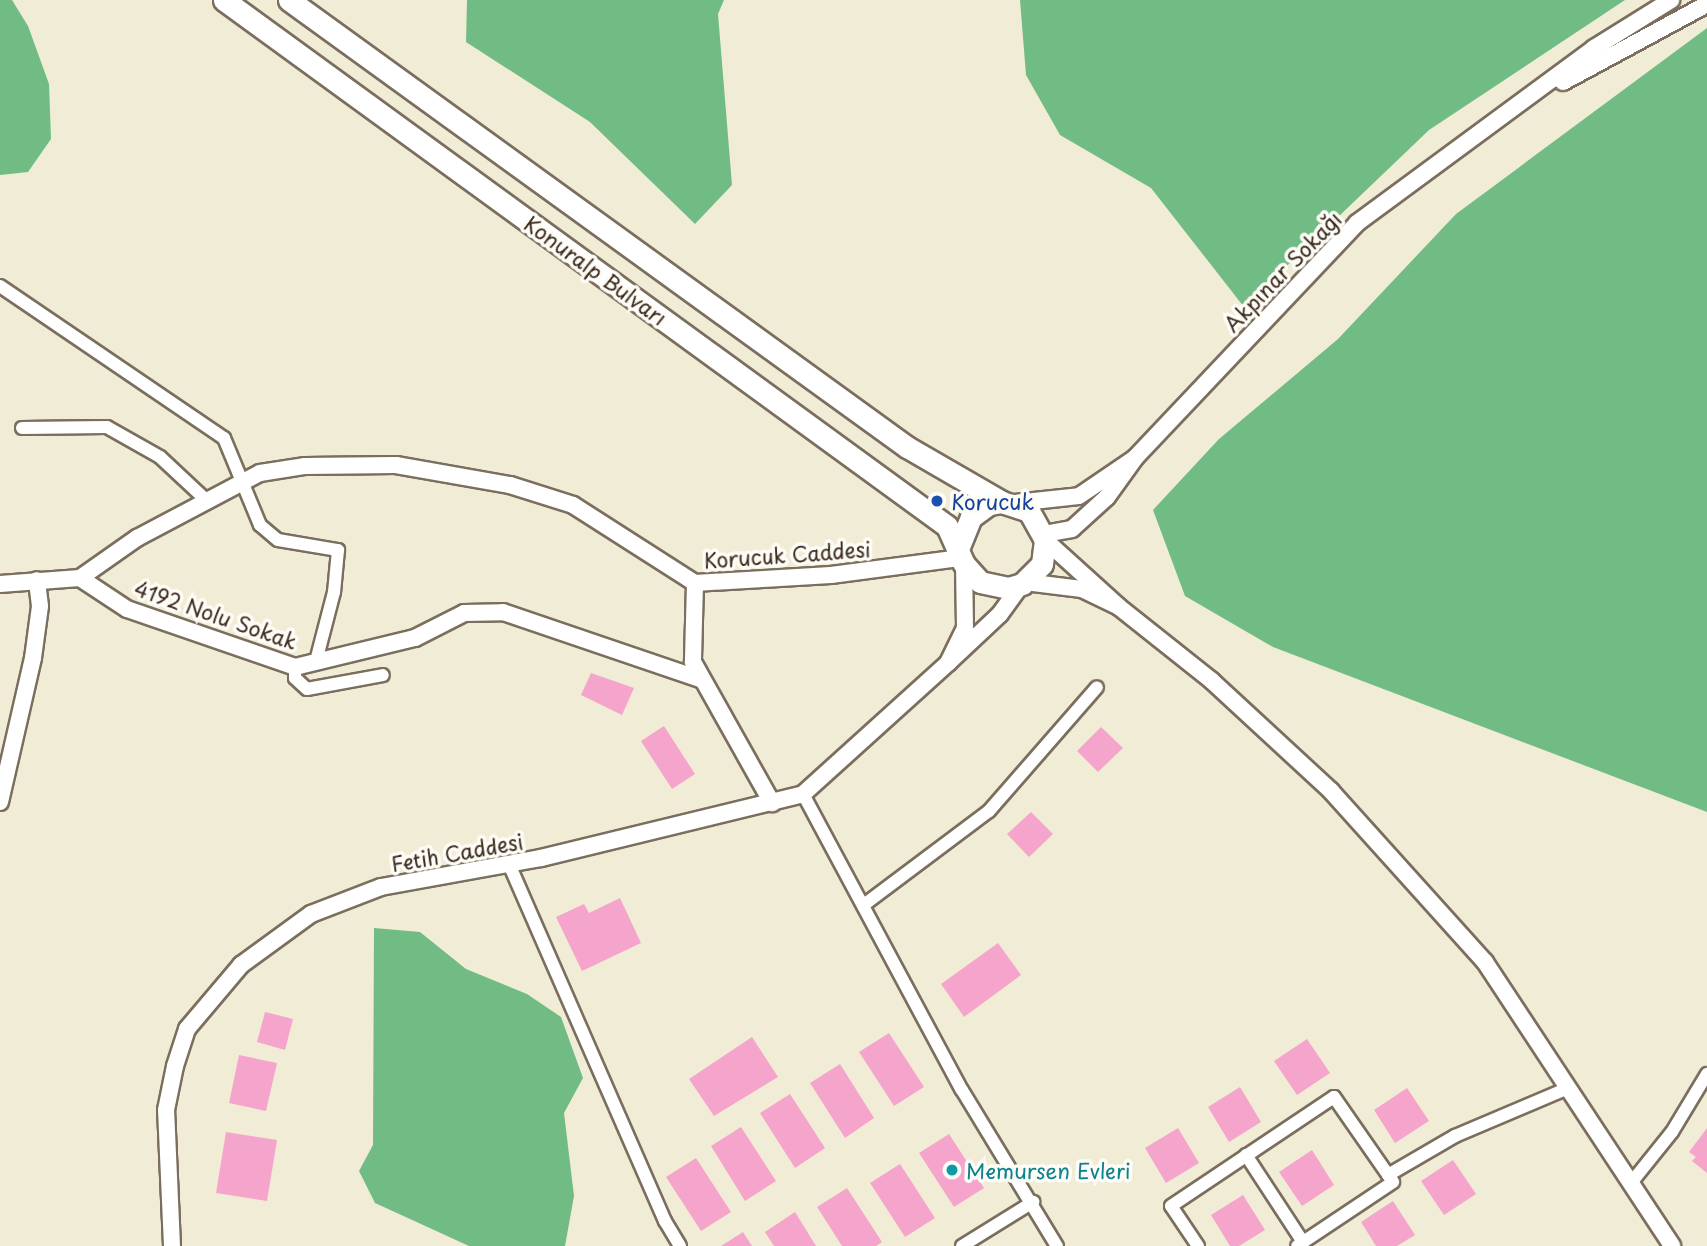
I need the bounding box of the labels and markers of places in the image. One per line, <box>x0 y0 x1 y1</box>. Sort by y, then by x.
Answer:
place label: Korucuk <box>951 488 1034 514</box>
marker: Korucuk <box>929 493 945 509</box>
place label: Memursen Evleri <box>966 1157 1131 1183</box>
marker: Memursen Evleri <box>944 1162 960 1178</box>

